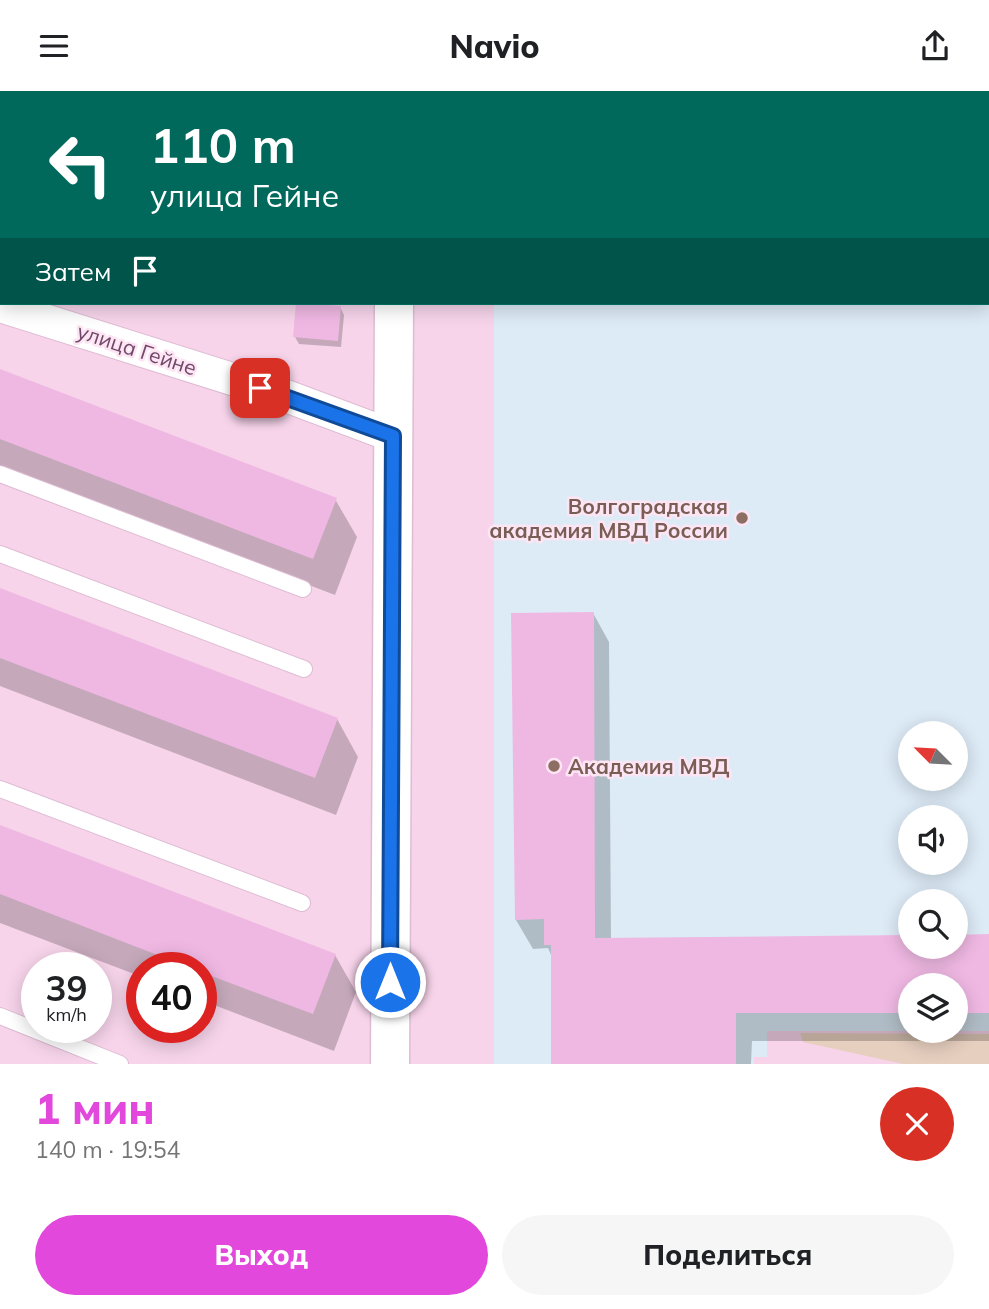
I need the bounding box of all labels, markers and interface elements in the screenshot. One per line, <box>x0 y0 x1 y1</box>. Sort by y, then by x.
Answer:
text: Navio <box>449 26 540 66</box>
icon: menu <box>35 27 73 65</box>
icon: share <box>916 27 954 65</box>
text: 110 m <box>150 114 296 175</box>
icon: left <box>35 119 126 210</box>
text: улица Гейне <box>150 175 339 215</box>
icon: arrive <box>126 252 164 290</box>
text: Затем <box>35 255 112 288</box>
street label: улица Гейне <box>74 317 200 381</box>
pin <box>230 358 290 418</box>
icon: arrive <box>241 369 279 407</box>
place label: Волгоградская академия МВД России <box>489 493 728 543</box>
marker: Волгоградская академия МВД России <box>734 510 750 526</box>
north arrow <box>898 721 968 791</box>
map controls <box>898 721 968 1043</box>
place label: Академия МВД <box>568 753 730 779</box>
marker: Академия МВД <box>546 758 562 774</box>
button: sound <box>898 805 968 875</box>
button: search <box>898 889 968 959</box>
position arrow <box>353 945 427 1019</box>
speed limit sign: 40 <box>126 952 217 1043</box>
text: 39 <box>45 966 88 1010</box>
button: layers <box>898 973 968 1043</box>
text: km/h <box>46 1003 87 1026</box>
text: 1 мин <box>35 1082 155 1135</box>
button: close <box>880 1087 954 1161</box>
text: 140 m · 19:54 <box>35 1135 180 1164</box>
button: Выход <box>35 1215 488 1295</box>
button: Поделиться <box>502 1215 954 1295</box>

